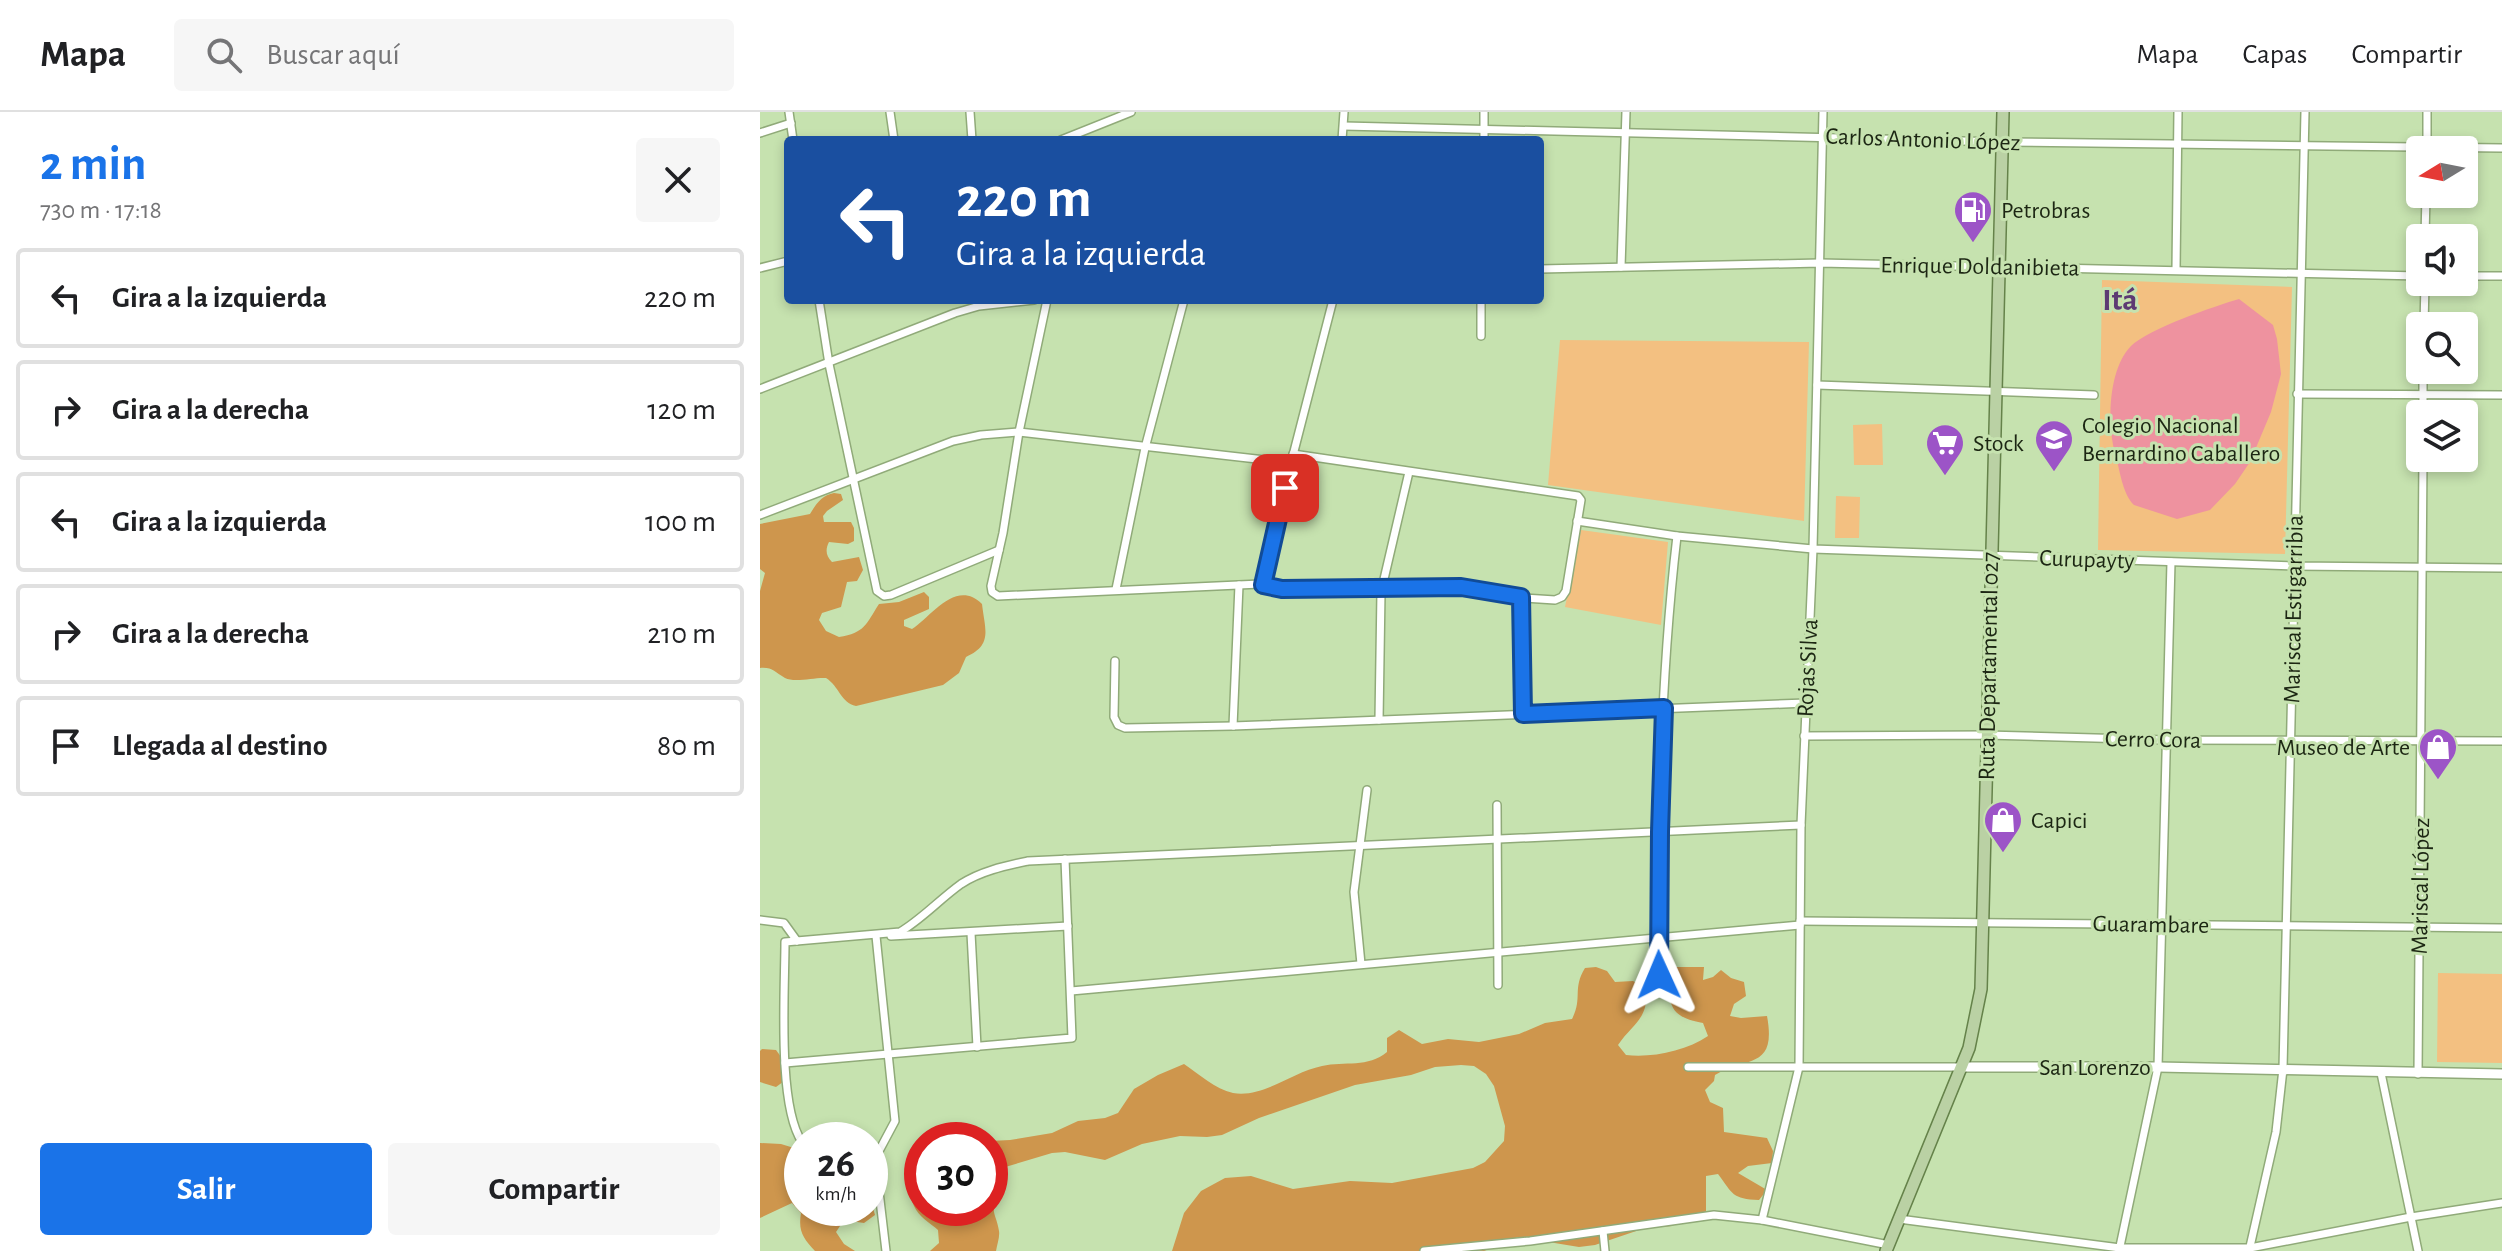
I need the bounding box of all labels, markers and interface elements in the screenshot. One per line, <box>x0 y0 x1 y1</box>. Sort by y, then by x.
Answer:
search box <box>174 19 734 91</box>
icon: search <box>202 33 246 77</box>
text: Mapa <box>40 36 126 74</box>
text: Buscar aquí <box>266 40 400 70</box>
text: Mapa <box>2136 41 2198 69</box>
text: Capas <box>2242 41 2307 69</box>
text: Compartir <box>2351 41 2462 69</box>
street label: Carlos Antonio López <box>1825 125 2021 155</box>
north arrow <box>2406 136 2478 208</box>
map controls <box>2406 136 2478 472</box>
button: close <box>636 138 720 222</box>
text: 2 min <box>40 141 147 189</box>
icon: left <box>824 168 928 272</box>
text: 220 m <box>956 171 1092 227</box>
fuel station icon: Petrobras <box>1952 189 1994 244</box>
text: 730 m · 17:18 <box>40 197 162 223</box>
place label: Petrobras <box>2001 199 2090 223</box>
button: sound <box>2406 224 2478 296</box>
text: Gira a la izquierda <box>956 236 1206 272</box>
street label: Enrique Doldanibieta <box>1880 253 2080 281</box>
icon: left <box>44 276 88 320</box>
text: Gira a la izquierda <box>112 283 327 313</box>
text: 220 m <box>644 283 716 313</box>
district label: Itá <box>2102 284 2138 316</box>
button: search <box>2406 312 2478 384</box>
icon: right <box>44 388 88 432</box>
text: Gira a la derecha <box>112 395 309 425</box>
text: 120 m <box>647 395 716 425</box>
button: layers <box>2406 400 2478 472</box>
place label: Colegio Nacional Bernardino Caballero <box>2082 414 2280 466</box>
school or university icon: Colegio Nacional Bernardino Caballero <box>2033 418 2075 473</box>
supermarket icon: Stock <box>1924 422 1966 477</box>
place label: Stock <box>1973 432 2024 456</box>
pin <box>1251 454 1319 522</box>
icon: arrive <box>1263 466 1307 510</box>
icon: left <box>44 500 88 544</box>
text: Gira a la izquierda <box>112 507 327 537</box>
text: 100 m <box>645 507 716 537</box>
street label: Mariscal Estigarribia <box>2280 515 2308 704</box>
street label: Curupayty <box>2039 546 2135 574</box>
street label: Ruta Departamental 027 <box>1975 552 2003 780</box>
icon: right <box>44 612 88 656</box>
street label: Rojas Silva <box>1793 618 1823 718</box>
text: Gira a la derecha <box>112 619 309 649</box>
text: 210 m <box>647 619 716 649</box>
icon: arrive <box>44 724 88 768</box>
shop icon: Museo de Arte <box>2417 726 2459 781</box>
street label: Cerro Cora <box>2105 727 2201 753</box>
text: Llegada al destino <box>112 731 328 761</box>
text: 80 m <box>657 731 716 761</box>
place label: Museo de Arte <box>2276 736 2410 760</box>
shop icon: Capici <box>1982 799 2024 854</box>
place label: Capici <box>2031 809 2088 833</box>
street label: Mariscal López <box>2408 817 2434 954</box>
street label: Guarambare <box>2093 912 2209 938</box>
position arrow <box>1617 933 1701 1017</box>
street label: San Lorenzo <box>2039 1056 2151 1080</box>
speed limit sign: 30 <box>904 1122 1008 1226</box>
button: Salir <box>40 1143 372 1235</box>
button: Compartir <box>388 1143 720 1235</box>
text: 26 <box>817 1144 855 1184</box>
text: km/h <box>815 1184 857 1204</box>

